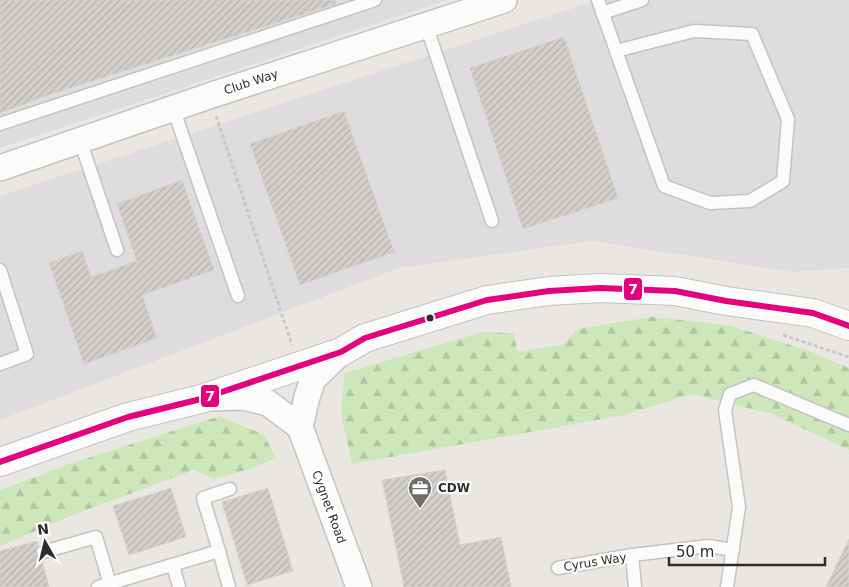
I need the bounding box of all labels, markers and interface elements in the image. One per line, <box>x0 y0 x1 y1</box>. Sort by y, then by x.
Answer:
street label: Club Way <box>222 67 280 97</box>
line badge: 7 <box>623 277 643 301</box>
text: 7 <box>628 281 638 297</box>
unlabelled marker <box>425 313 435 323</box>
line badge: 7 <box>200 384 220 408</box>
text: 7 <box>205 388 215 404</box>
street label: Cygnet Road <box>309 469 349 545</box>
office icon: CDW <box>407 475 433 509</box>
place label: CDW <box>438 481 470 495</box>
north arrow <box>20 517 70 567</box>
text: N <box>36 520 50 538</box>
scale bar <box>669 534 825 566</box>
text: 50 m <box>676 543 714 561</box>
street label: Cyrus Way <box>562 550 628 574</box>

